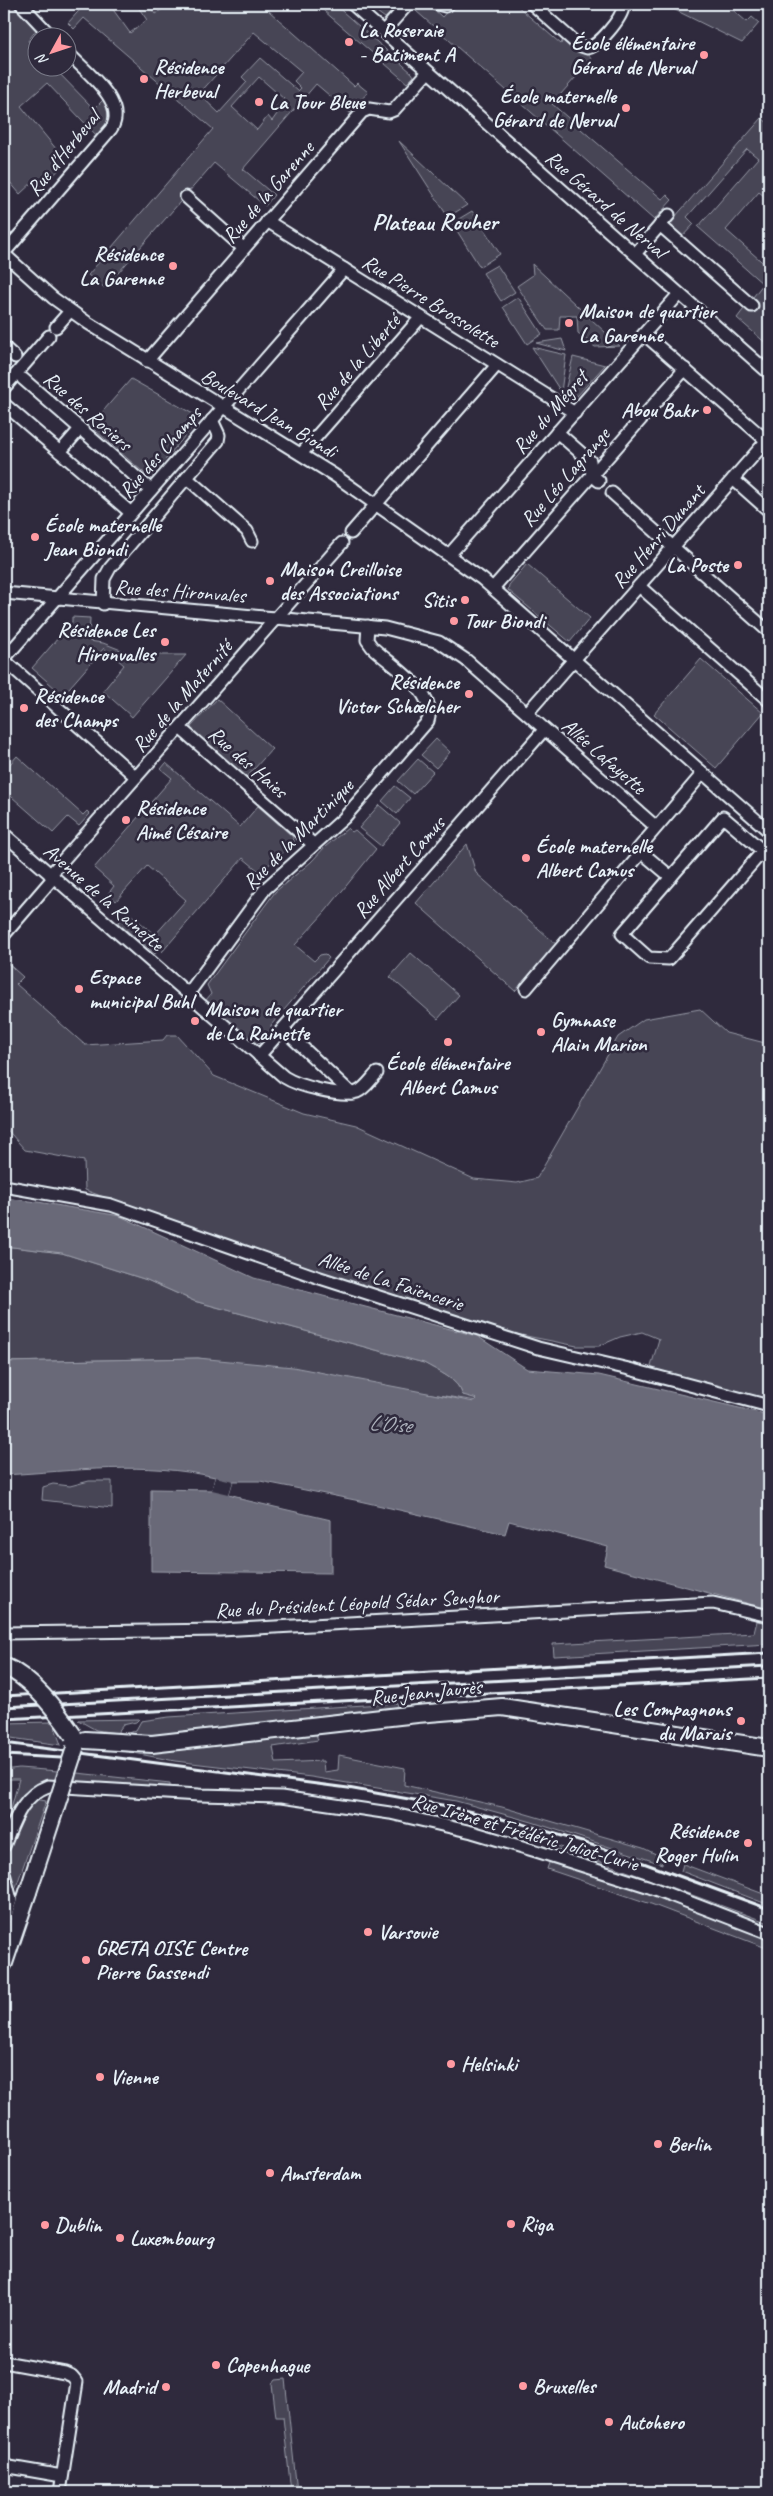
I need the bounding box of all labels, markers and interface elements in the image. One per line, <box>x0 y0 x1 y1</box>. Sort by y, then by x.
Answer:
place label: La Roseraie - Batiment A <box>359 17 456 67</box>
north arrow <box>28 28 78 78</box>
place label: École élémentaire Gérard de Nerval <box>571 30 698 80</box>
marker: La Roseraie - Batiment A <box>343 36 355 48</box>
text: N <box>32 49 52 69</box>
marker: École élémentaire Gérard de Nerval <box>698 49 710 61</box>
place label: Résidence Herbeval <box>154 54 225 104</box>
marker: Résidence Herbeval <box>138 73 150 85</box>
place label: École maternelle Gérard de Nerval <box>493 83 620 133</box>
place label: La Tour Bleue <box>269 89 367 115</box>
marker: La Tour Bleue <box>253 96 265 108</box>
street label: Rue d'Herbeval <box>21 102 107 201</box>
marker: École maternelle Gérard de Nerval <box>620 102 632 114</box>
street label: Rue de la Garenne <box>217 134 321 248</box>
street label: Rue Gérard de Nerval <box>540 144 674 266</box>
district label: Plateau Rouher <box>372 207 500 237</box>
place label: Résidence La Garenne <box>79 241 165 291</box>
street label: Rue Pierre Brossolette <box>358 248 505 354</box>
marker: Résidence La Garenne <box>167 260 179 272</box>
place label: Maison de quartier La Garenne <box>579 298 718 348</box>
street label: Rue de la Liberté <box>308 306 408 415</box>
marker: Maison de quartier La Garenne <box>563 317 575 329</box>
street label: Boulevard Jean Biondi <box>196 362 344 465</box>
street label: Rue du Mégret <box>507 363 595 459</box>
street label: Rue des Rosiers <box>38 366 139 458</box>
place label: Abou Bakr <box>621 397 699 423</box>
street label: Rue des Champs <box>113 399 208 503</box>
marker: Abou Bakr <box>701 404 713 416</box>
street label: Rue Léo Lagrange <box>515 420 617 532</box>
street label: Rue Henri Dunant <box>606 477 712 593</box>
place label: École maternelle Jean Biondi <box>43 512 163 562</box>
marker: École maternelle Jean Biondi <box>29 531 41 543</box>
place label: La Poste <box>666 552 730 578</box>
place label: Maison Creilloise des Associations <box>280 556 403 606</box>
marker: La Poste <box>732 559 744 571</box>
street label: Rue des Hironvales <box>114 573 248 609</box>
marker: Maison Creilloise des Associations <box>264 575 276 587</box>
place label: Sitis <box>422 587 458 613</box>
marker: Sitis <box>459 594 471 606</box>
place label: Tour Biondi <box>464 608 547 634</box>
marker: Tour Biondi <box>448 615 460 627</box>
place label: Résidence Les Hironvalles <box>57 617 158 667</box>
street label: Rue de la Maternité <box>126 632 240 757</box>
marker: Résidence Les Hironvalles <box>159 636 171 648</box>
place label: Résidence Victor Schœlcher <box>335 669 461 719</box>
place label: Résidence des Champs <box>34 683 120 733</box>
marker: Résidence Victor Schœlcher <box>463 688 475 700</box>
marker: Résidence des Champs <box>18 702 30 714</box>
street label: Allée Lafayette <box>557 712 652 800</box>
street label: Rue des Haies <box>203 721 294 805</box>
street label: Rue de la Martinique <box>237 772 360 895</box>
place label: Résidence Aimé Césaire <box>136 795 229 845</box>
street label: Rue Albert Camus <box>348 809 452 923</box>
marker: Résidence Aimé Césaire <box>120 814 132 826</box>
place label: École maternelle Albert Camus <box>536 833 654 883</box>
street label: Avenue de la Rainette <box>38 838 170 957</box>
marker: École maternelle Albert Camus <box>520 852 532 864</box>
place label: Espace municipal Buhl <box>89 964 197 1014</box>
marker: Espace municipal Buhl <box>73 983 85 995</box>
place label: Maison de quartier de La Rainette <box>205 996 344 1046</box>
place label: Gymnase Alain Marion <box>551 1007 648 1057</box>
marker: Maison de quartier de La Rainette <box>189 1015 201 1027</box>
marker: Gymnase Alain Marion <box>535 1026 547 1038</box>
marker: École élémentaire Albert Camus <box>442 1036 454 1048</box>
place label: École élémentaire Albert Camus <box>387 1050 511 1100</box>
street label: Allée de La Faïencerie <box>315 1245 469 1317</box>
water label: L'Oise <box>368 1409 416 1440</box>
street label: Rue du Président Léopold Sédar Senghor <box>214 1583 501 1623</box>
street label: Rue Jean Jaurès <box>369 1673 485 1711</box>
place label: Les Compagnons du Marais <box>613 1696 734 1746</box>
marker: Les Compagnons du Marais <box>735 1715 747 1727</box>
street label: Rue Irène et Frédéric Joliot-Curie <box>409 1787 642 1877</box>
place label: Résidence Roger Hulin <box>655 1818 740 1868</box>
marker: Résidence Roger Hulin <box>742 1837 754 1849</box>
place label: Varsovie <box>378 1919 439 1945</box>
marker: Varsovie <box>362 1926 374 1938</box>
place label: GRETA OISE Centre Pierre Gassendi <box>96 1935 249 1985</box>
marker: GRETA OISE Centre Pierre Gassendi <box>80 1954 92 1966</box>
place label: Helsinki <box>461 2051 520 2077</box>
marker: Helsinki <box>445 2058 457 2070</box>
place label: Vienne <box>110 2064 160 2090</box>
marker: Vienne <box>94 2071 106 2083</box>
place label: Berlin <box>668 2131 712 2157</box>
marker: Berlin <box>652 2138 664 2150</box>
place label: Amsterdam <box>280 2160 362 2186</box>
marker: Amsterdam <box>264 2167 276 2179</box>
place label: Riga <box>521 2211 554 2237</box>
place label: Dublin <box>55 2212 103 2238</box>
marker: Riga <box>505 2218 517 2230</box>
marker: Dublin <box>39 2219 51 2231</box>
place label: Luxembourg <box>130 2225 215 2251</box>
marker: Luxembourg <box>114 2232 126 2244</box>
place label: Copenhague <box>226 2352 311 2378</box>
marker: Copenhague <box>210 2359 222 2371</box>
place label: Bruxelles <box>533 2373 598 2399</box>
place label: Madrid <box>103 2374 160 2400</box>
marker: Bruxelles <box>517 2380 529 2392</box>
marker: Madrid <box>160 2381 172 2393</box>
place label: Autohero <box>619 2409 685 2435</box>
marker: Autohero <box>603 2416 615 2428</box>

